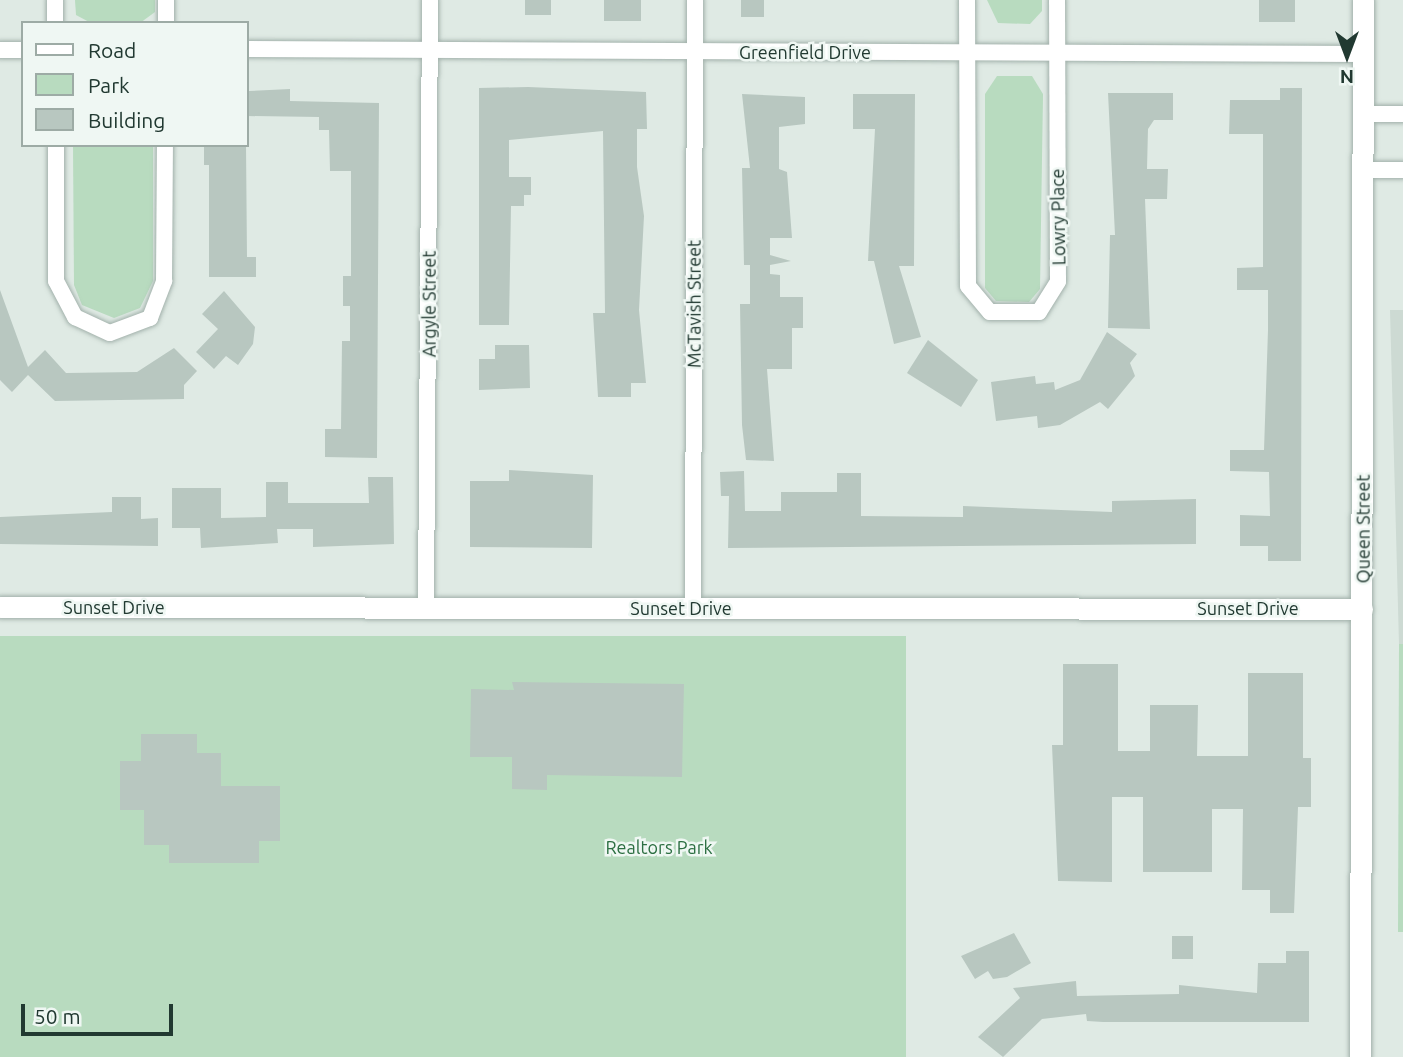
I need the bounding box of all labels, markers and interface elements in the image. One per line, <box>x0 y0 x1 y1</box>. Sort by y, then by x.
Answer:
legend <box>21 21 248 147</box>
north arrow <box>1312 21 1382 91</box>
text: Road <box>88 38 136 62</box>
street label: Greenfield Drive <box>739 41 871 63</box>
text: N <box>1340 66 1354 88</box>
text: Park <box>88 73 130 97</box>
text: Building <box>88 108 165 132</box>
street label: Lowry Place <box>1046 168 1070 266</box>
street label: McTavish Street <box>683 240 705 368</box>
street label: Argyle Street <box>418 251 440 357</box>
street label: Queen Street <box>1352 475 1374 583</box>
street label: Sunset Drive <box>63 596 165 618</box>
street label: Sunset Drive <box>630 597 732 619</box>
street label: Sunset Drive <box>1197 597 1299 619</box>
park label: Realtors Park <box>605 836 713 858</box>
scale bar <box>24 990 177 1034</box>
text: 50 m <box>34 1004 81 1028</box>

